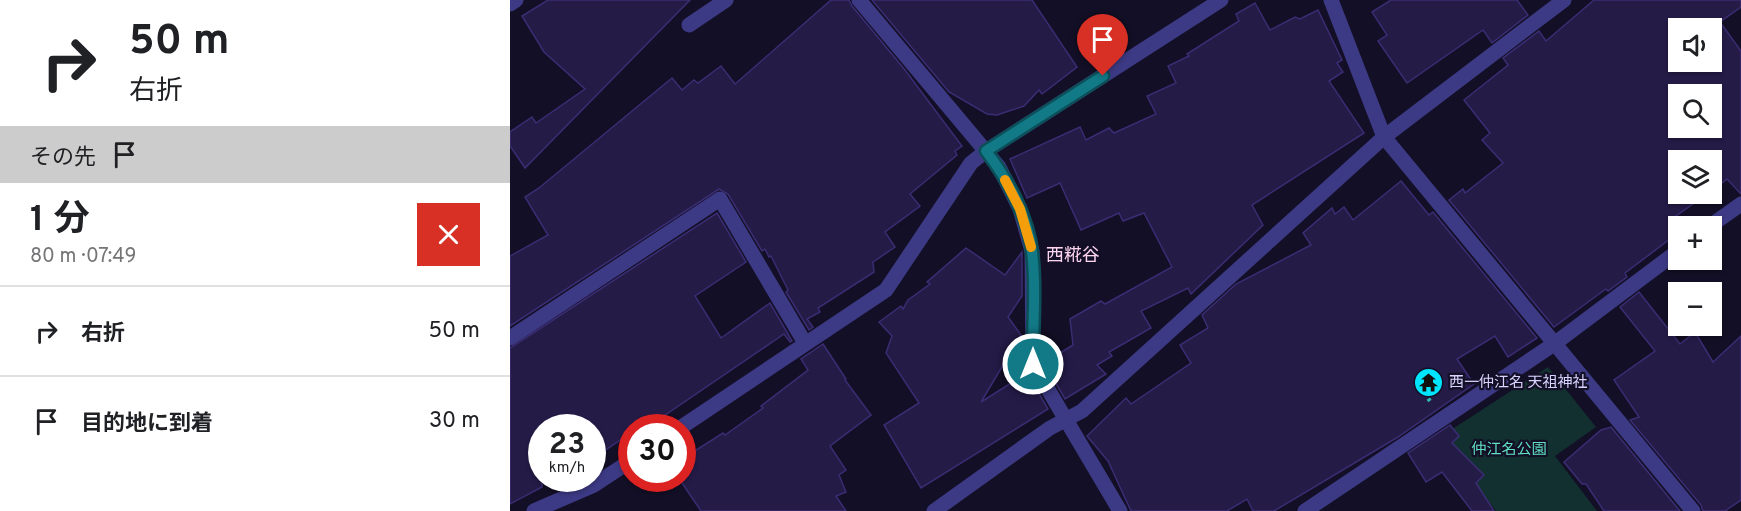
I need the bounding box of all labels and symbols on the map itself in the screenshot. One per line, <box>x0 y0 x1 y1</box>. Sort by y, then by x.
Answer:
pin <box>1077 14 1128 76</box>
district label: 西糀谷 <box>1046 245 1100 268</box>
position arrow <box>1001 332 1065 396</box>
temple icon: 西一仲江名 天祖神社 <box>1412 366 1444 398</box>
place label: 西一仲江名 天祖神社 <box>1449 373 1588 393</box>
speed limit sign: 30 <box>618 414 696 492</box>
park label: 仲江名公園 <box>1471 440 1547 460</box>

